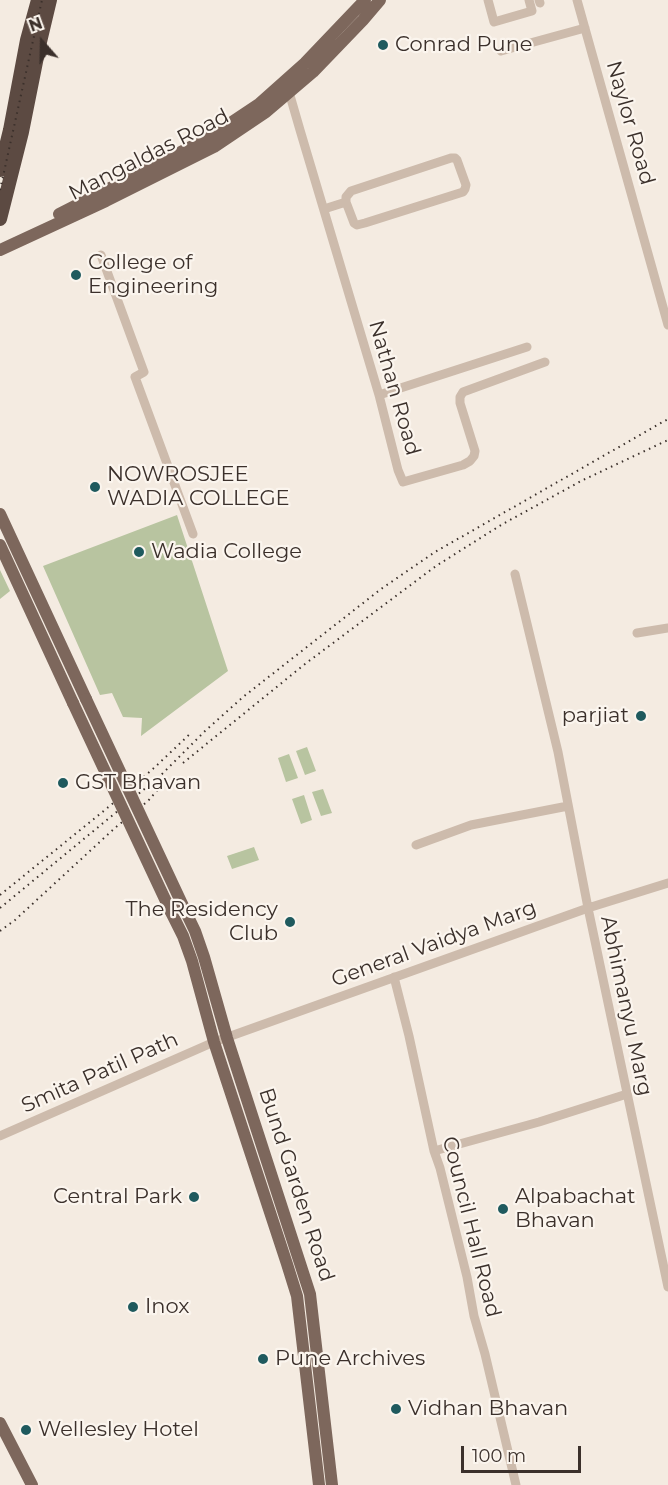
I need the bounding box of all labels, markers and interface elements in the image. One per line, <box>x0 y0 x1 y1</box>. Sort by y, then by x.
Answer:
north arrow <box>12 12 72 72</box>
text: N <box>26 13 45 36</box>
place label: Conrad Pune <box>395 32 533 58</box>
marker: Conrad Pune <box>376 38 390 52</box>
street label: Naylor Road <box>600 58 660 188</box>
street label: Mangaldas Road <box>65 104 233 206</box>
place label: College of Engineering <box>88 250 218 300</box>
marker: College of Engineering <box>69 268 83 282</box>
street label: Nathan Road <box>363 318 425 458</box>
place label: NOWROSJEE WADIA COLLEGE <box>107 462 290 512</box>
marker: NOWROSJEE WADIA COLLEGE <box>88 480 102 494</box>
place label: Wadia College <box>151 539 302 565</box>
marker: Wadia College <box>132 545 146 559</box>
place label: parjiat <box>562 703 629 729</box>
marker: parjiat <box>634 709 648 723</box>
place label: GST Bhavan <box>75 770 201 796</box>
marker: GST Bhavan <box>56 776 70 790</box>
street label: General Vaidya Marg <box>328 895 540 993</box>
place label: The Residency Club <box>126 897 278 947</box>
street label: Abhimanyu Marg <box>595 914 657 1098</box>
marker: The Residency Club <box>283 915 297 929</box>
street label: Smita Patil Path <box>18 1027 182 1119</box>
street label: Bund Garden Road <box>253 1085 339 1285</box>
street label: Council Hall Road <box>436 1134 506 1320</box>
place label: Central Park <box>53 1184 182 1210</box>
place label: Alpabachat Bhavan <box>515 1184 636 1234</box>
marker: Central Park <box>187 1190 201 1204</box>
marker: Alpabachat Bhavan <box>496 1202 510 1216</box>
place label: Inox <box>145 1294 190 1320</box>
marker: Inox <box>126 1300 140 1314</box>
place label: Pune Archives <box>275 1346 425 1372</box>
marker: Pune Archives <box>256 1352 270 1366</box>
place label: Vidhan Bhavan <box>408 1396 568 1422</box>
marker: Vidhan Bhavan <box>389 1402 403 1416</box>
place label: Wellesley Hotel <box>38 1417 199 1443</box>
marker: Wellesley Hotel <box>19 1423 33 1437</box>
scale bar <box>464 1434 584 1472</box>
text: 100 m <box>472 1445 526 1467</box>

